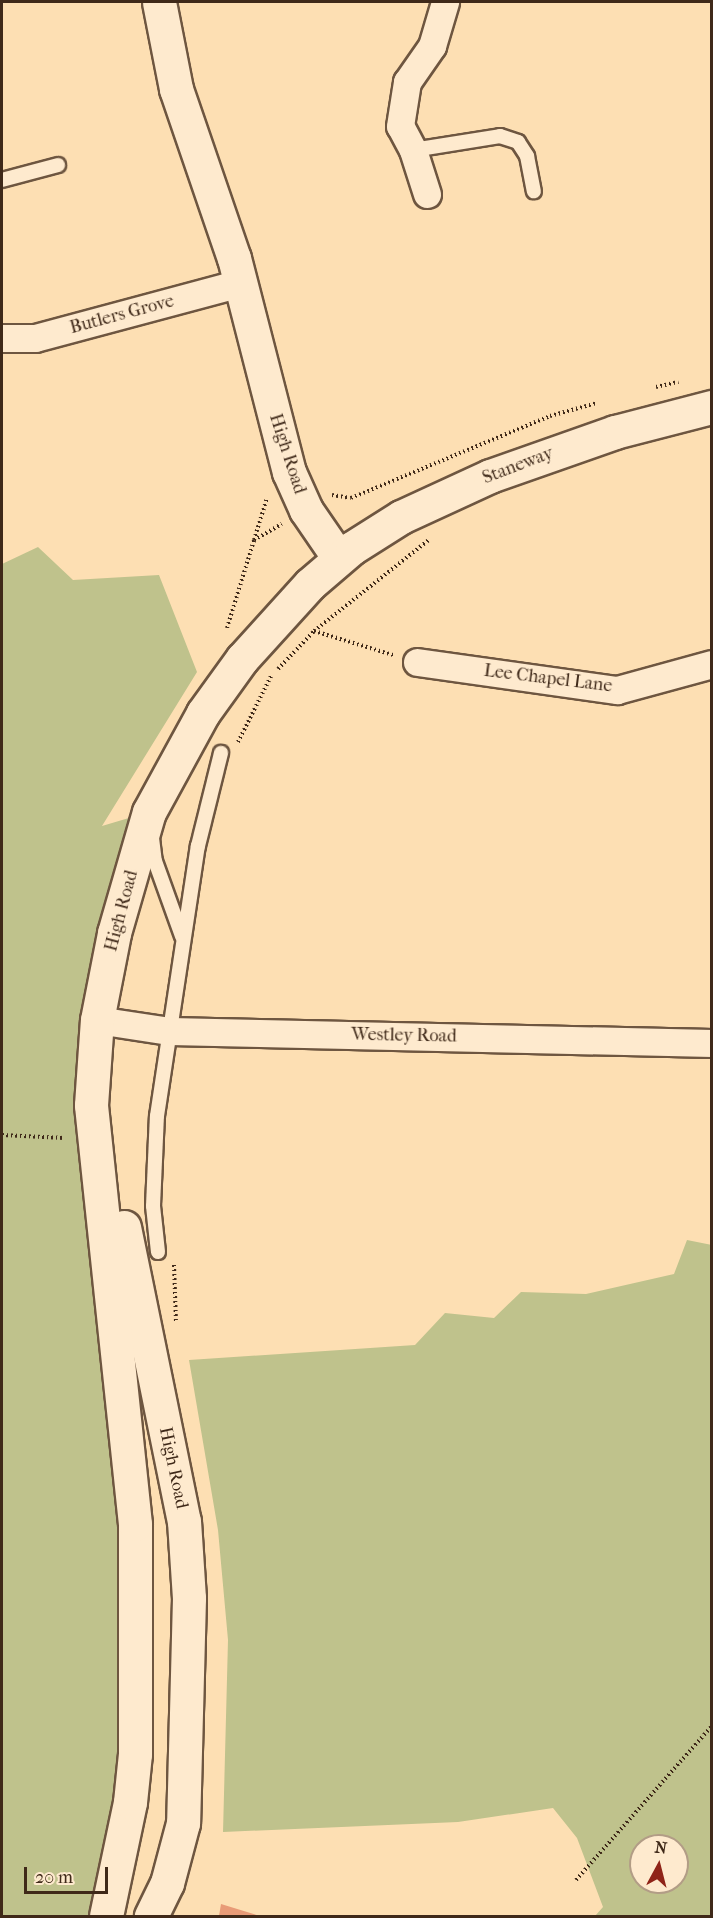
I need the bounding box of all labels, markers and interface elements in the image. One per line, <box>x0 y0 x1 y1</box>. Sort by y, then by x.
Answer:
street label: Butlers Grove <box>68 291 176 339</box>
street label: High Road <box>264 411 310 497</box>
street label: Staneway <box>480 443 556 489</box>
street label: Lee Chapel Lane <box>483 660 613 698</box>
street label: High Road <box>101 868 143 954</box>
street label: Westley Road <box>351 1024 457 1048</box>
street label: High Road <box>154 1425 192 1511</box>
north arrow <box>629 1834 689 1894</box>
text: N <box>654 1837 668 1858</box>
scale bar <box>27 1855 111 1893</box>
text: 20 m <box>35 1867 73 1888</box>

